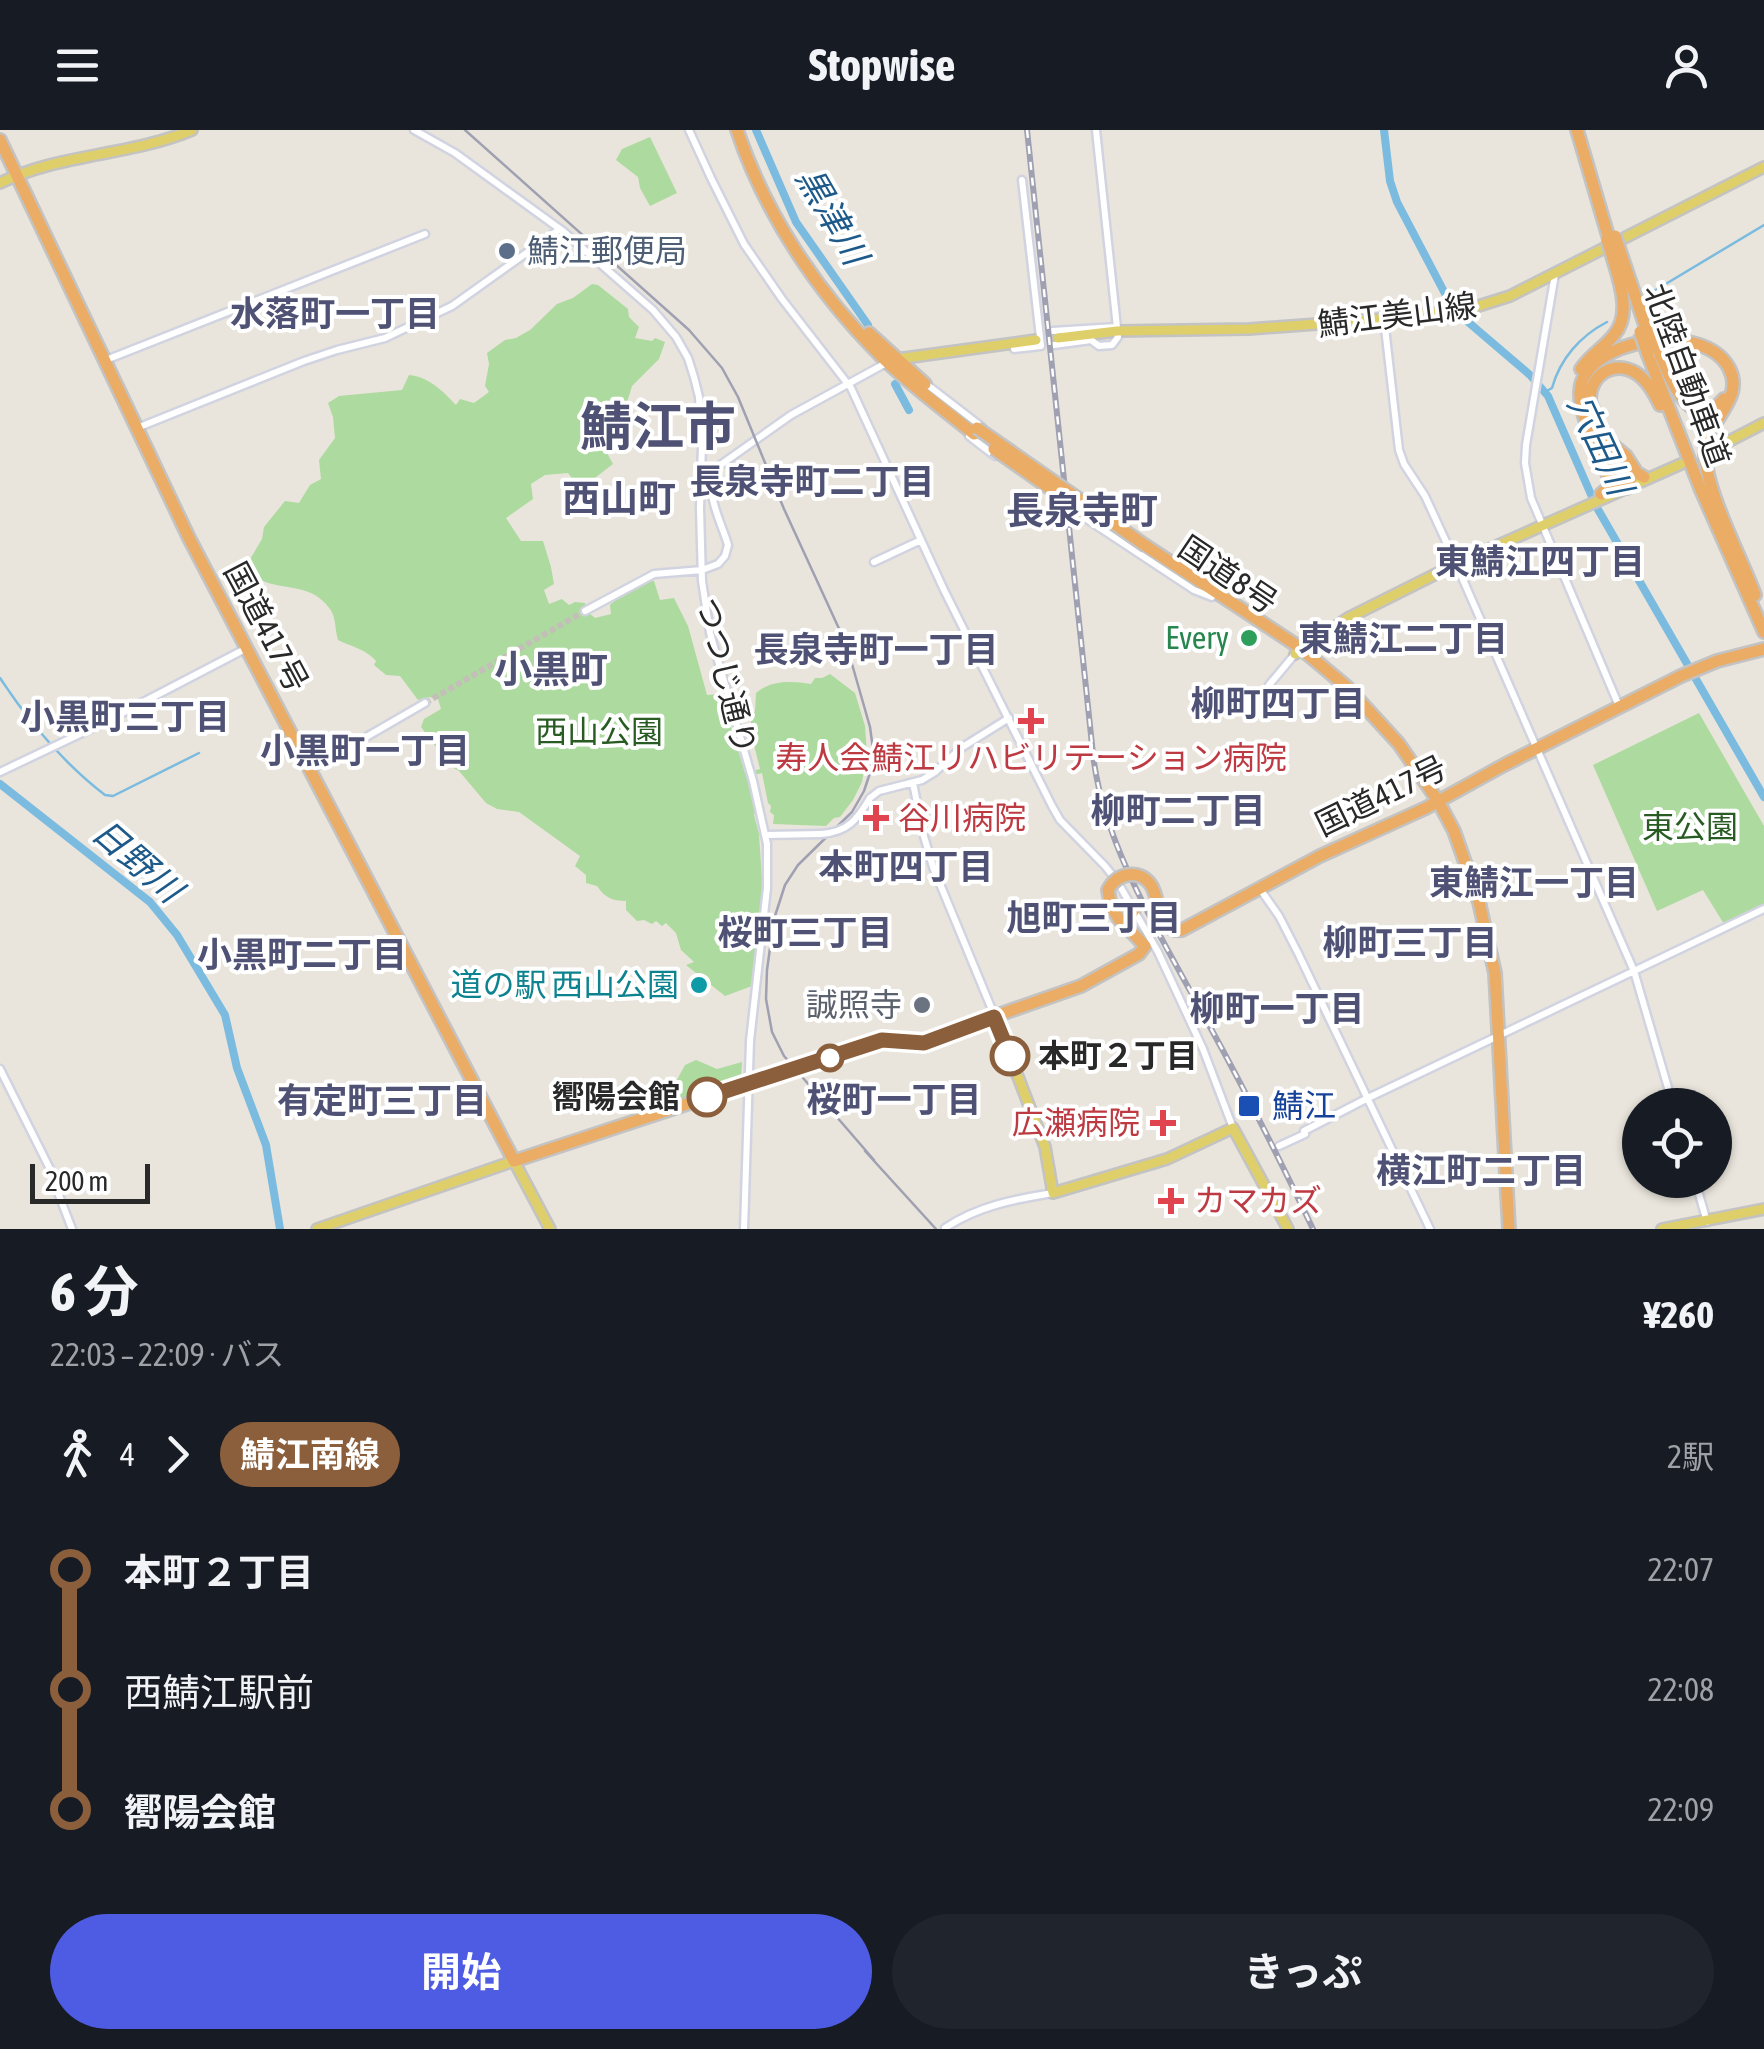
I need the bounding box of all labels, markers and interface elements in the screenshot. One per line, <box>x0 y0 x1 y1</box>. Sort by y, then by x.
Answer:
icon: menu <box>50 38 105 93</box>
icon: person <box>1659 38 1714 93</box>
text: Stopwise <box>809 39 955 91</box>
water label: 黒津川 <box>789 160 878 274</box>
place label: 鯖江郵便局 <box>527 232 687 269</box>
marker: 鯖江郵便局 <box>496 240 518 262</box>
street label: 北陸自動車道 <box>1637 278 1738 471</box>
street label: 鯖江美山線 <box>1315 286 1479 343</box>
district label: 水落町一丁目 <box>230 293 440 333</box>
water label: 穴田川 <box>1561 389 1643 504</box>
district label: 鯖江市 <box>580 396 736 456</box>
district label: 長泉寺町二丁目 <box>689 461 935 501</box>
district label: 西山町 <box>562 477 676 520</box>
district label: 長泉寺町 <box>1006 489 1158 532</box>
street label: 国道8号 <box>1172 528 1285 621</box>
district label: 東鯖江四丁目 <box>1435 541 1645 581</box>
street label: 国道417号 <box>217 556 316 698</box>
street label: つつじ通り <box>689 594 764 758</box>
district label: 東鯖江二丁目 <box>1298 618 1508 658</box>
place label: Every <box>1165 619 1229 656</box>
marker: Every <box>1238 627 1260 649</box>
district label: 長泉寺町一丁目 <box>753 629 999 669</box>
district label: 小黒町 <box>494 648 608 691</box>
district label: 柳町四丁目 <box>1190 683 1366 723</box>
district label: 小黒町三丁目 <box>20 696 230 736</box>
marker: 寿人会鯖江リハビリテーション病院 <box>1018 708 1044 734</box>
park label: 西山公園 <box>535 713 663 750</box>
district label: 小黒町一丁目 <box>260 730 470 770</box>
place label: 寿人会鯖江リハビリテーション病院 <box>775 739 1287 776</box>
street label: 国道417号 <box>1309 748 1452 843</box>
district label: 柳町二丁目 <box>1090 790 1266 830</box>
place label: 谷川病院 <box>898 799 1026 836</box>
marker: 谷川病院 <box>863 805 889 831</box>
park label: 東公園 <box>1642 808 1738 845</box>
water label: 日野川 <box>85 811 193 912</box>
district label: 本町四丁目 <box>818 846 994 886</box>
district label: 東鯖江一丁目 <box>1429 862 1639 902</box>
district label: 旭町三丁目 <box>1006 897 1182 937</box>
district label: 桜町三丁目 <box>717 912 893 952</box>
district label: 柳町三丁目 <box>1322 922 1498 962</box>
district label: 小黒町二丁目 <box>197 934 407 974</box>
place label: 道の駅 西山公園 <box>451 966 679 1003</box>
marker: 道の駅 西山公園 <box>688 974 710 996</box>
place label: 誠照寺 <box>806 986 902 1023</box>
district label: 柳町一丁目 <box>1189 988 1365 1028</box>
marker: 誠照寺 <box>911 994 933 1016</box>
marker: 本町２丁目 <box>991 1037 1029 1075</box>
place label: 本町２丁目 <box>1038 1037 1198 1074</box>
unlabelled marker <box>817 1045 843 1071</box>
place label: 嚮陽会館 <box>552 1078 680 1115</box>
marker: 嚮陽会館 <box>688 1078 726 1116</box>
district label: 桜町一丁目 <box>806 1079 982 1119</box>
district label: 有定町三丁目 <box>277 1080 487 1120</box>
place label: 鯖江 <box>1272 1087 1336 1124</box>
map controls <box>1622 1088 1732 1198</box>
button: locate <box>1622 1088 1732 1198</box>
marker: 鯖江 <box>1236 1093 1262 1119</box>
place label: 広瀬病院 <box>1012 1104 1140 1141</box>
marker: 広瀬病院 <box>1150 1110 1176 1136</box>
district label: 横江町二丁目 <box>1376 1150 1586 1190</box>
scale bar <box>30 1159 150 1204</box>
text: 200 m <box>45 1165 108 1197</box>
place label: カマカズ <box>1194 1182 1322 1219</box>
marker: カマカズ <box>1158 1188 1184 1214</box>
text: 6 分 <box>50 1260 138 1323</box>
text: ¥260 <box>1644 1293 1714 1336</box>
text: 22:03 – 22:09 · バス <box>50 1336 284 1373</box>
icon: walk <box>50 1427 105 1482</box>
icon: forward <box>150 1427 205 1482</box>
text: 鯖江南線 <box>240 1434 380 1474</box>
text: 4 <box>120 1436 135 1473</box>
text: 2駅 <box>1667 1438 1714 1475</box>
text: 本町２丁目 <box>124 1551 314 1594</box>
text: 22:07 <box>1648 1551 1714 1588</box>
text: 西鯖江駅前 <box>124 1671 314 1714</box>
text: 22:08 <box>1648 1671 1714 1708</box>
text: 嚮陽会館 <box>124 1791 276 1834</box>
text: 22:09 <box>1648 1791 1714 1828</box>
button: 開始 <box>50 1914 872 2029</box>
button: きっぷ <box>892 1914 1714 2029</box>

